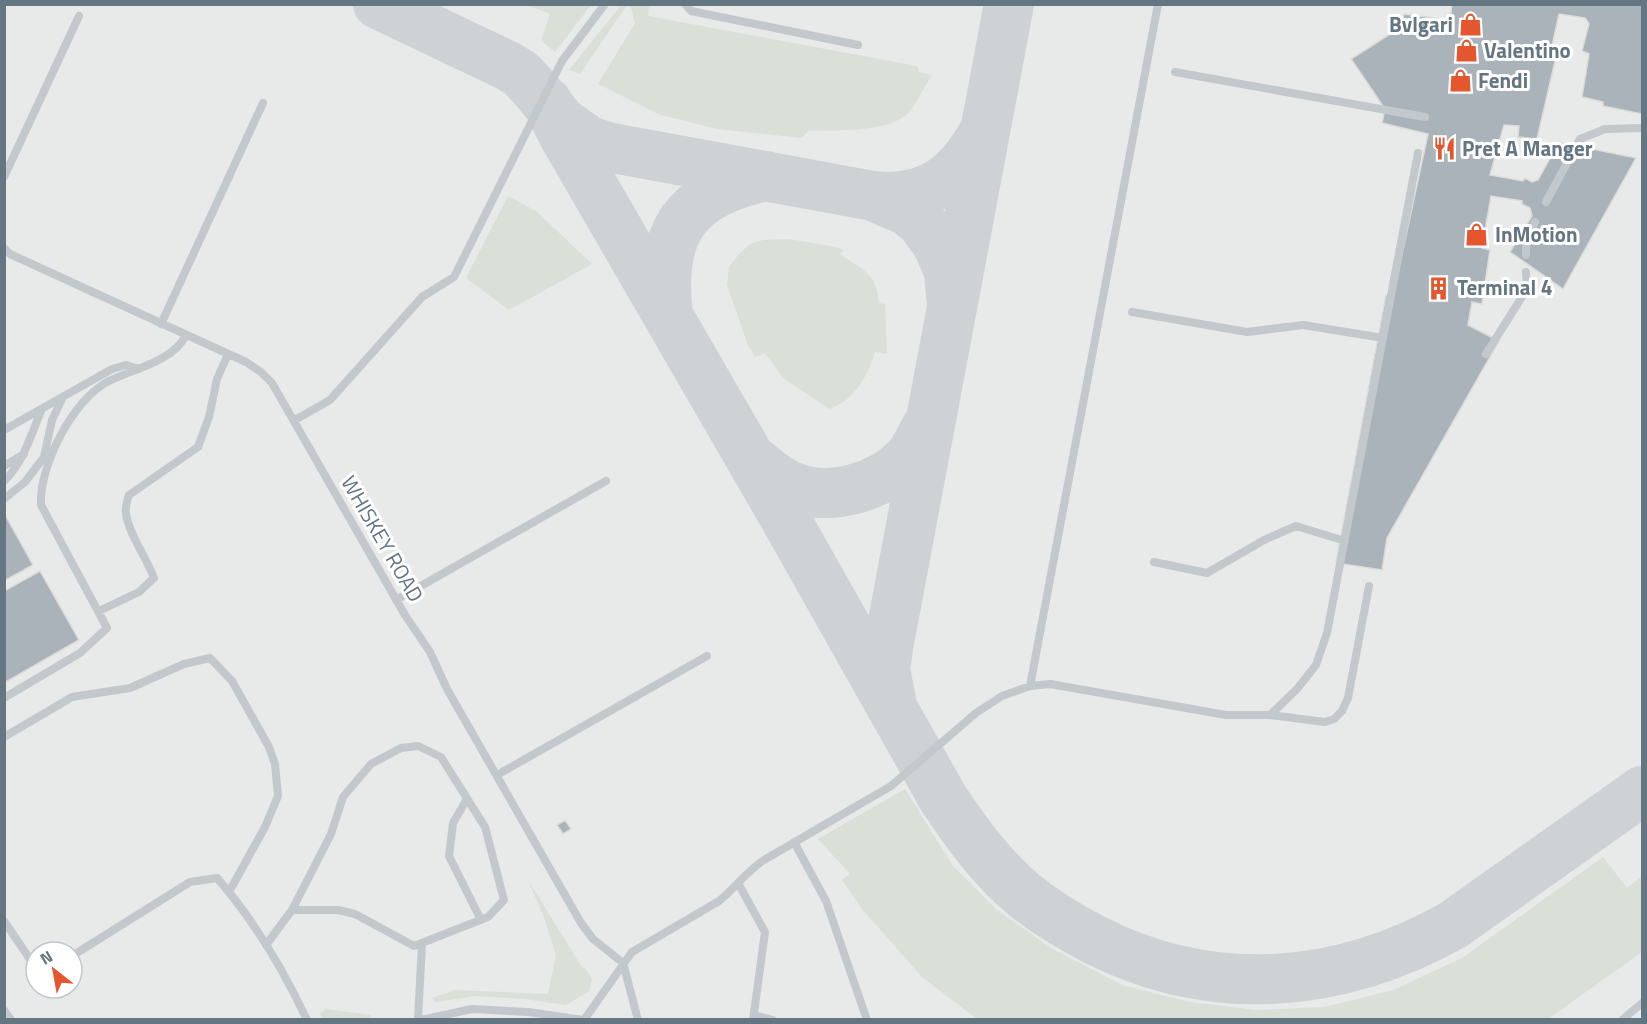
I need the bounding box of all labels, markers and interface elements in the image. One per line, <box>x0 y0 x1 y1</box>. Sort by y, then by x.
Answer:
place label: Bvlgari <box>1389 8 1453 40</box>
shop icon: Bvlgari <box>1458 12 1484 38</box>
place label: Valentino <box>1484 34 1571 66</box>
shop icon: Valentino <box>1453 38 1479 64</box>
place label: Fendi <box>1478 64 1528 96</box>
shop icon: Fendi <box>1447 68 1473 94</box>
place label: Pret A Manger <box>1462 132 1593 164</box>
restaurant icon: Pret A Manger <box>1431 136 1457 162</box>
place label: InMotion <box>1495 218 1578 250</box>
shop icon: InMotion <box>1464 222 1490 248</box>
place label: Terminal 4 <box>1457 271 1553 303</box>
building icon: Terminal 4 <box>1426 275 1452 301</box>
street label: WHISKEY ROAD <box>334 469 432 608</box>
north arrow <box>24 940 84 1000</box>
text: N <box>35 944 57 970</box>

